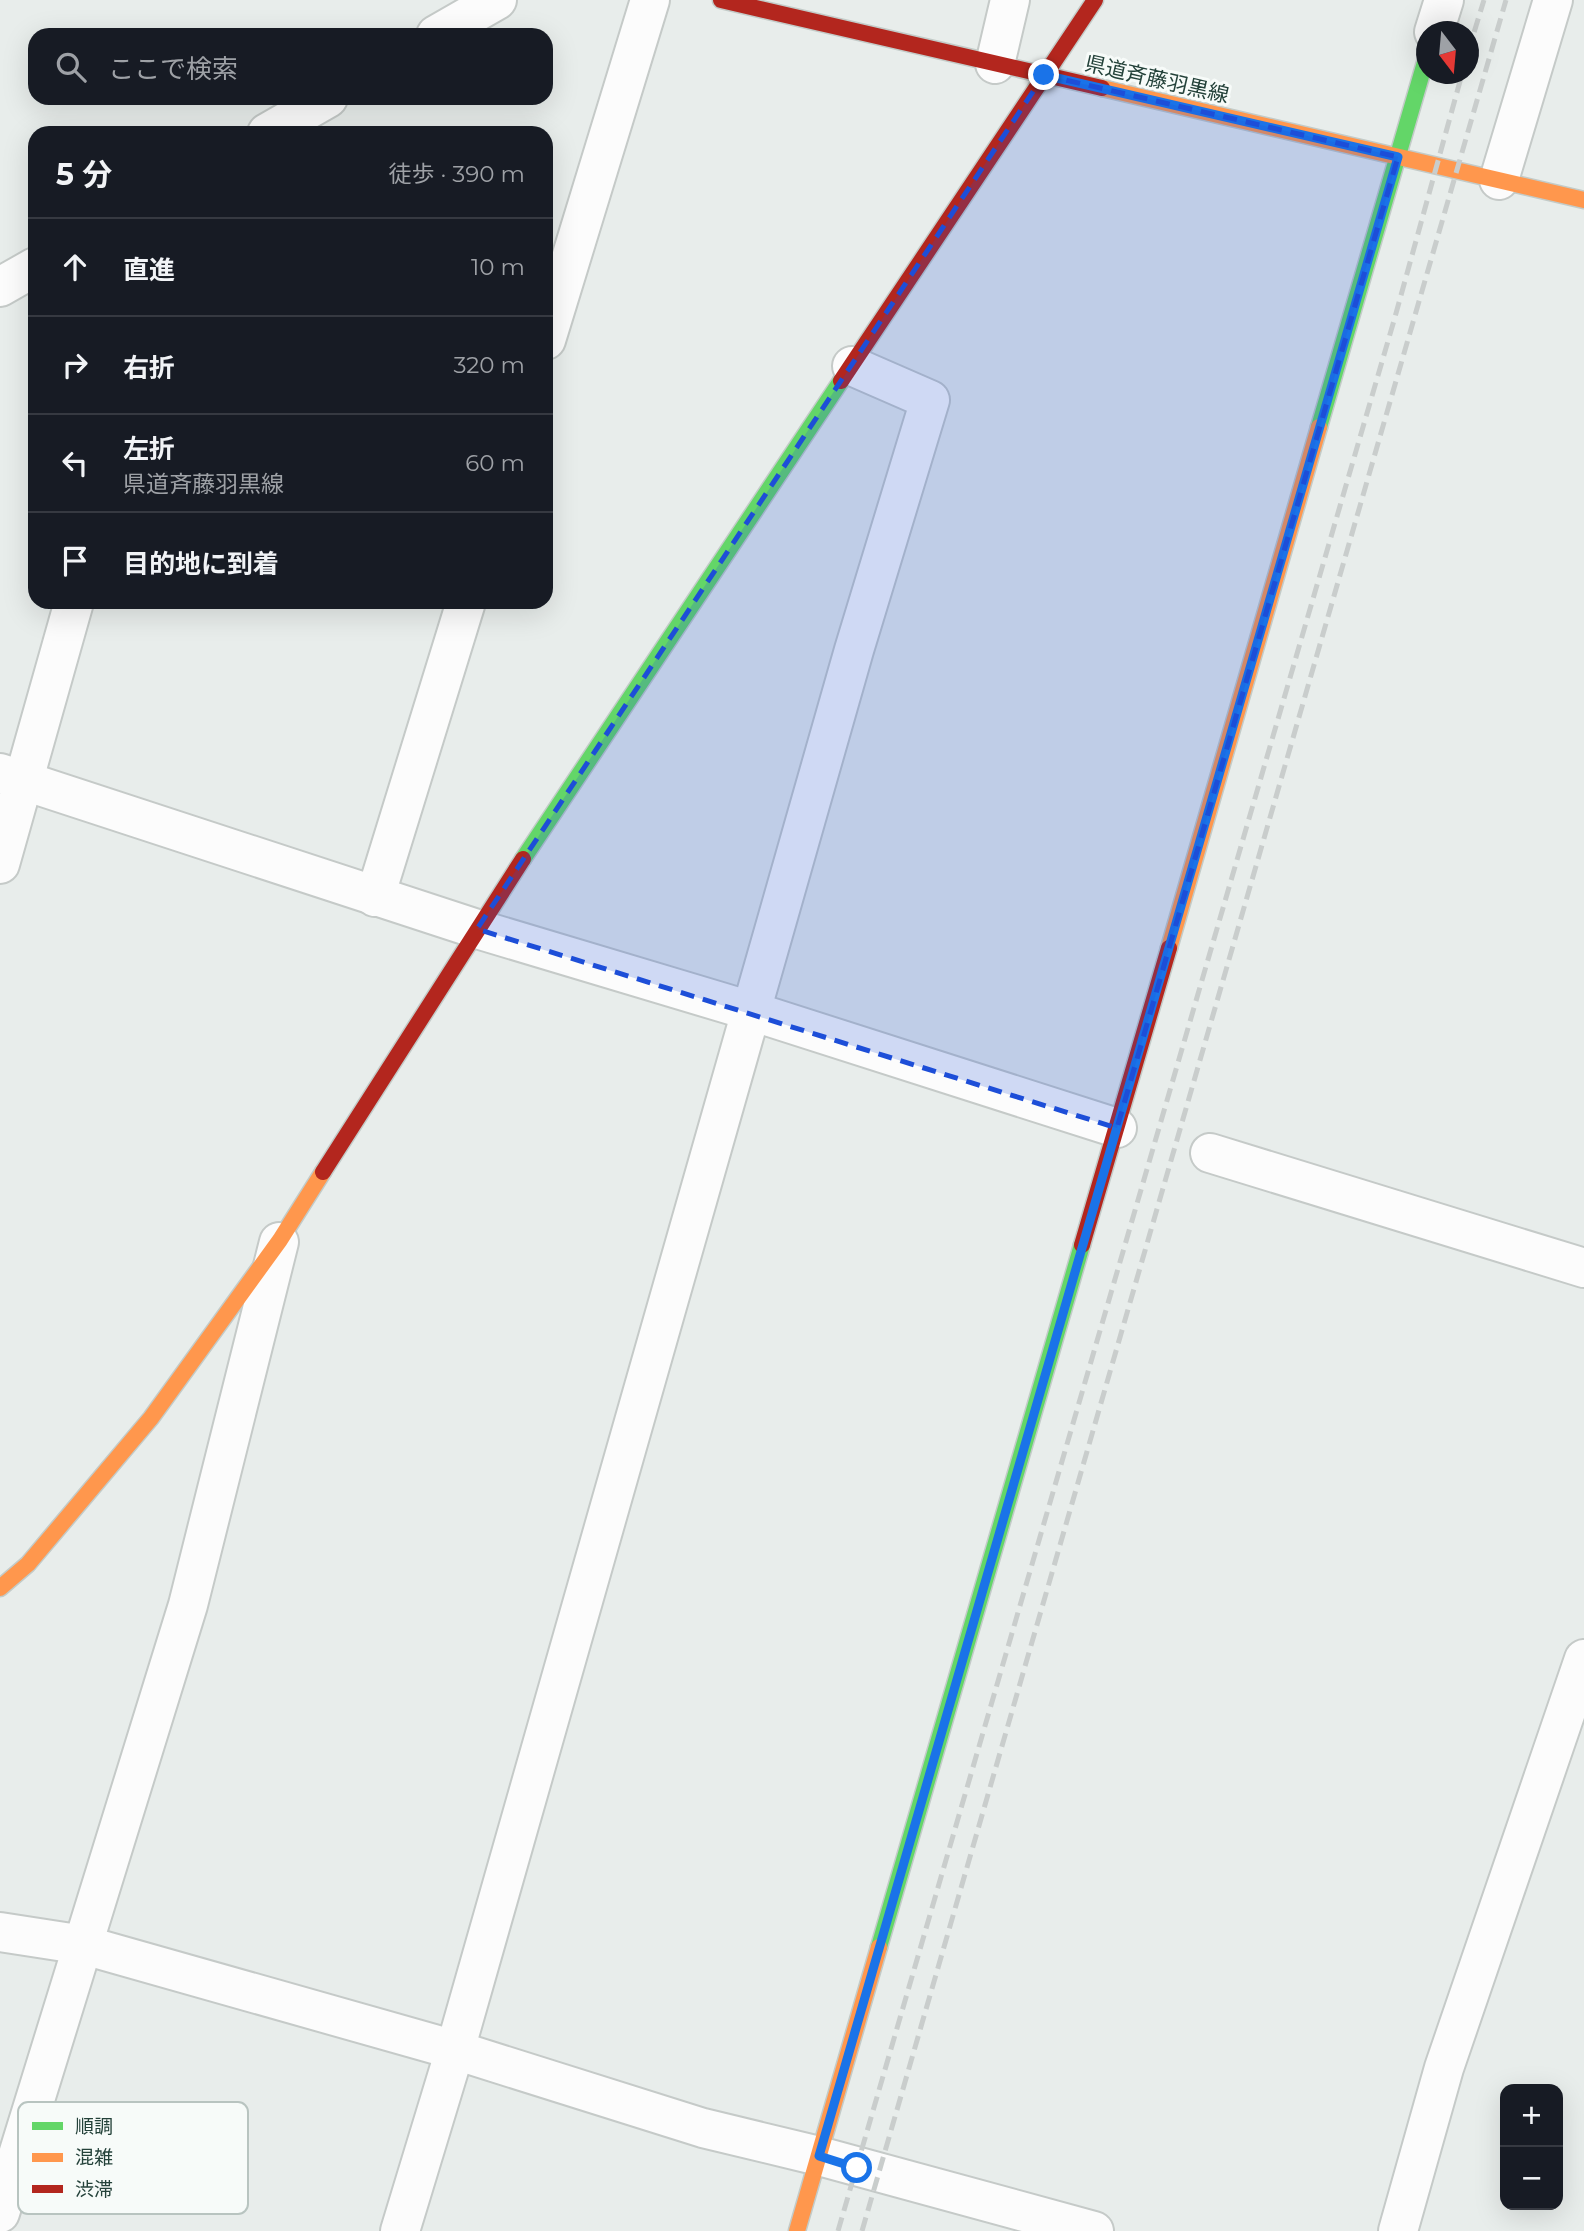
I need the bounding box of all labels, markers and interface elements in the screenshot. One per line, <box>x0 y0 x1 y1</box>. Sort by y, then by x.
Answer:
north arrow <box>1416 21 1479 84</box>
search box <box>28 28 553 105</box>
icon: search <box>52 48 90 86</box>
street label: 県道斉藤羽黒線 <box>1083 50 1231 108</box>
text: ここで検索 <box>108 53 238 85</box>
route end <box>1028 59 1059 90</box>
text: 5 分 <box>56 156 112 193</box>
text: 徒歩 · 390 m <box>389 160 525 188</box>
icon: ahead <box>56 248 94 286</box>
text: 10 m <box>471 253 525 281</box>
text: 直進 <box>123 254 175 286</box>
icon: right <box>56 346 94 384</box>
text: 320 m <box>453 351 525 379</box>
text: 右折 <box>123 352 175 384</box>
text: 左折 <box>123 433 175 465</box>
icon: left <box>56 444 94 482</box>
text: 60 m <box>465 449 525 477</box>
text: 県道斉藤羽黒線 <box>123 470 284 498</box>
icon: arrive <box>56 542 94 580</box>
text: 目的地に到着 <box>123 548 279 580</box>
map controls <box>1500 2084 1563 2210</box>
button: + <box>1500 2084 1563 2147</box>
legend <box>18 2102 248 2214</box>
text: 順調 <box>75 2115 113 2138</box>
text: 混雑 <box>75 2146 113 2169</box>
button: − <box>1500 2147 1563 2210</box>
route start <box>841 2152 872 2183</box>
text: 渋滞 <box>75 2178 113 2201</box>

